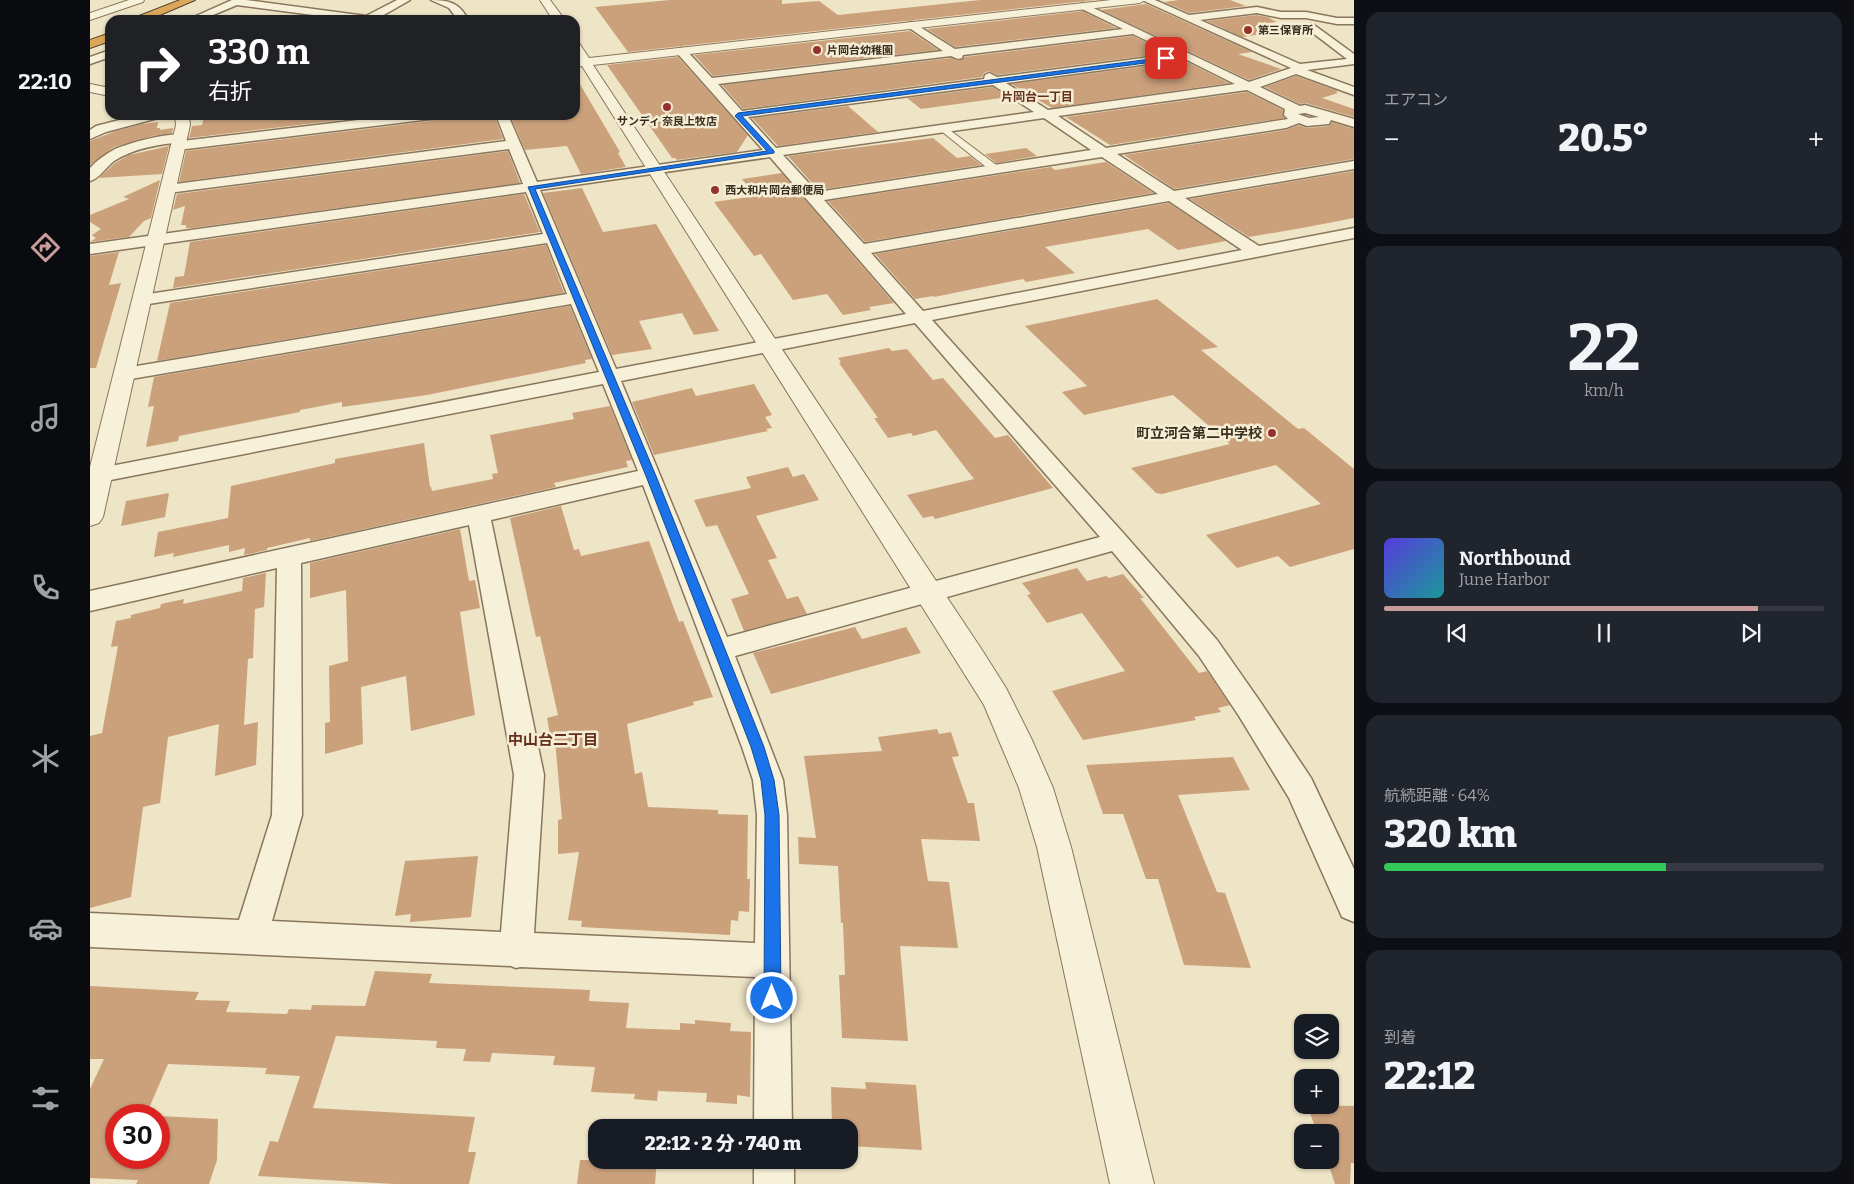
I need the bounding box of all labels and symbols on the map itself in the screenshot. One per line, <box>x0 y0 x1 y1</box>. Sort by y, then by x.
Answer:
marker: 第三保育所 <box>1242 24 1254 36</box>
place label: 第三保育所 <box>1258 24 1313 37</box>
pin <box>1145 37 1187 79</box>
marker: 片岡台幼稚園 <box>811 44 823 56</box>
place label: 片岡台幼稚園 <box>827 44 893 57</box>
district label: 片岡台一丁目 <box>1001 90 1073 104</box>
marker: サンディ 奈良上牧店 <box>661 101 673 113</box>
place label: サンディ 奈良上牧店 <box>617 115 717 128</box>
marker: 西大和片岡台郵便局 <box>709 184 721 196</box>
place label: 西大和片岡台郵便局 <box>725 184 824 197</box>
place label: 町立河合第二中学校 <box>1136 425 1262 442</box>
marker: 町立河合第二中学校 <box>1266 427 1278 439</box>
district label: 中山台二丁目 <box>508 731 598 749</box>
position arrow <box>745 971 797 1023</box>
speed limit sign: 30 <box>105 1104 170 1169</box>

